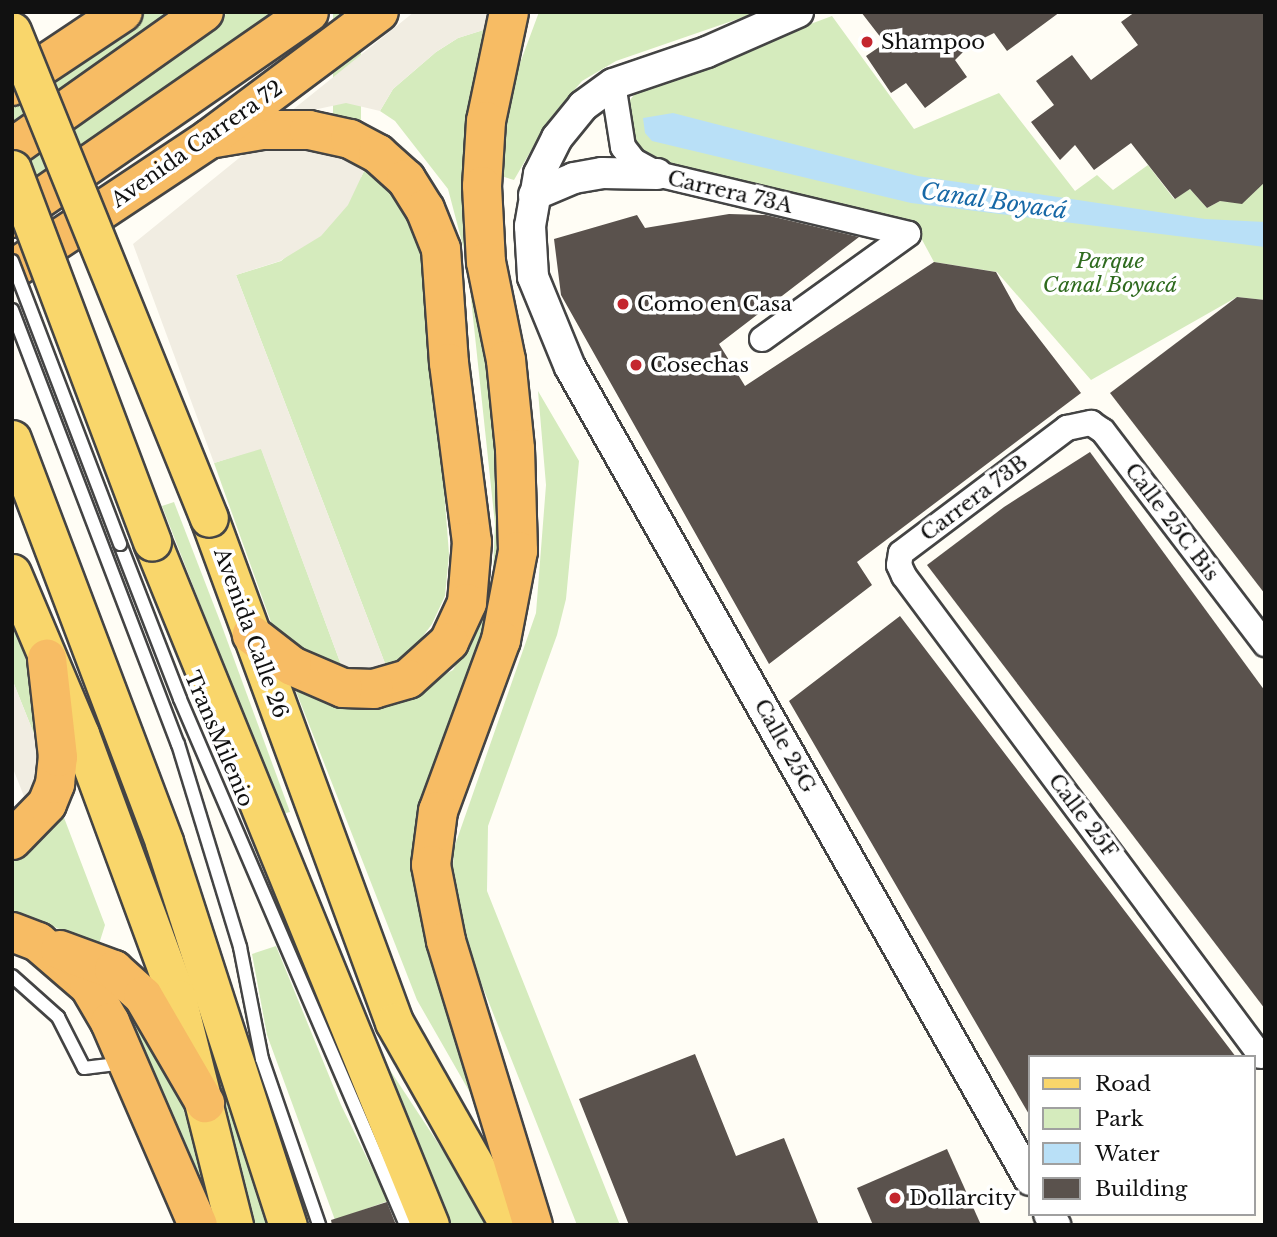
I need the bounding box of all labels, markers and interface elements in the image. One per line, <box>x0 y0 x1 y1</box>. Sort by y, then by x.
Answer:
place label: Shampoo <box>881 29 985 55</box>
marker: Shampoo <box>859 34 875 50</box>
street label: Avenida Carrera 72 <box>106 75 288 213</box>
street label: Carrera 73A <box>665 165 795 219</box>
water label: Canal Boyacá <box>919 177 1069 225</box>
park label: Parque Canal Boyacá <box>1042 248 1178 298</box>
place label: Como en Casa <box>637 291 792 317</box>
marker: Como en Casa <box>615 296 631 312</box>
place label: Cosechas <box>650 352 749 378</box>
marker: Cosechas <box>628 357 644 373</box>
street label: Carrera 73B <box>915 450 1033 546</box>
street label: Calle 25C Bis <box>1120 458 1224 586</box>
street label: Avenida Calle 26 <box>208 544 294 722</box>
street label: TransMilenio <box>179 667 259 811</box>
street label: Calle 25G <box>749 695 821 797</box>
street label: Calle 25F <box>1043 769 1123 863</box>
legend <box>1028 1055 1256 1216</box>
text: Road <box>1095 1071 1151 1097</box>
text: Park <box>1095 1106 1144 1132</box>
text: Water <box>1095 1141 1159 1167</box>
text: Building <box>1095 1176 1187 1202</box>
place label: Dollarcity <box>909 1185 1016 1211</box>
marker: Dollarcity <box>887 1190 903 1206</box>

